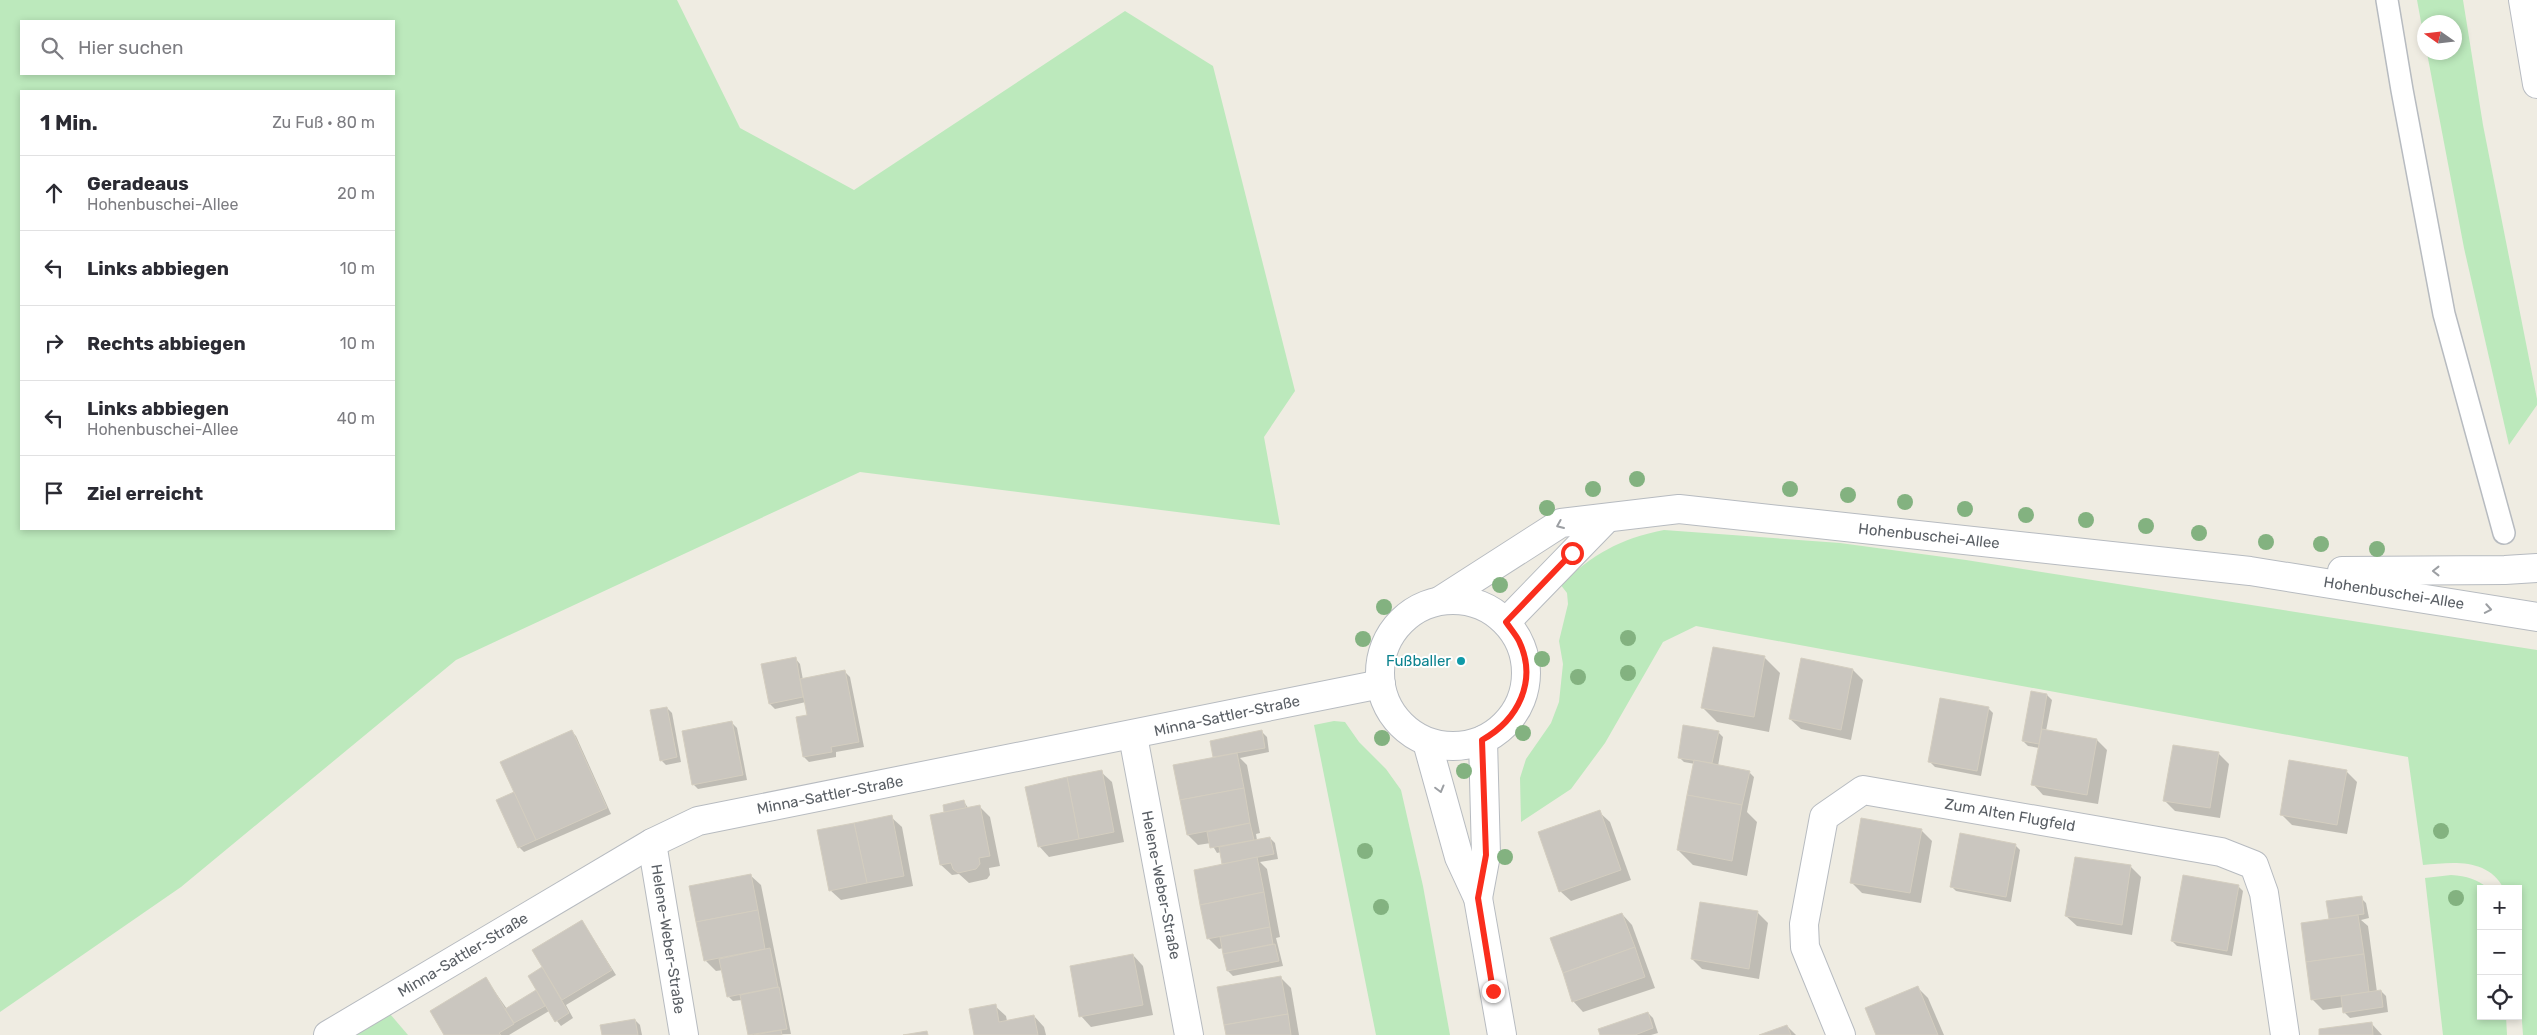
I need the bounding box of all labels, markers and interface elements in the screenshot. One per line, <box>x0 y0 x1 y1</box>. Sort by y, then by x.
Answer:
north arrow <box>2417 15 2462 60</box>
search box <box>20 20 395 75</box>
icon: search <box>38 34 66 62</box>
text: Hier suchen <box>78 36 184 59</box>
text: 1 Min. <box>40 110 98 135</box>
text: Zu Fuß · 80 m <box>272 113 375 132</box>
text: Geradeaus <box>87 172 189 195</box>
icon: ahead <box>40 179 68 207</box>
text: 20 m <box>337 184 375 203</box>
text: Hohenbuschei-Allee <box>87 195 239 214</box>
icon: left <box>40 254 68 282</box>
text: Links abbiegen <box>87 257 229 280</box>
text: 10 m <box>340 259 375 278</box>
icon: right <box>40 329 68 357</box>
text: Rechts abbiegen <box>87 332 246 355</box>
text: 10 m <box>340 334 375 353</box>
text: Links abbiegen <box>87 397 229 420</box>
icon: left <box>40 404 68 432</box>
text: 40 m <box>337 409 375 428</box>
text: Hohenbuschei-Allee <box>87 420 239 439</box>
icon: arrive <box>40 479 68 507</box>
text: Ziel erreicht <box>87 482 203 505</box>
one-way arrow <box>1556 519 1565 530</box>
street label: Hohenbuschei-Allee <box>1857 520 2001 552</box>
route start <box>1561 542 1584 565</box>
one-way arrow <box>2432 565 2440 576</box>
street label: Hohenbuschei-Allee <box>2322 573 2466 613</box>
one-way arrow <box>2484 603 2493 613</box>
place label: Fußballer <box>1386 652 1451 670</box>
marker: Fußballer <box>1455 655 1467 667</box>
street label: Minna-Sattler-Straße <box>1152 692 1302 740</box>
street label: Minna-Sattler-Straße <box>755 772 905 818</box>
one-way arrow <box>1434 785 1445 794</box>
street label: Zum Alten Flugfeld <box>1943 795 2077 835</box>
street label: Helene-Weber-Straße <box>1138 809 1184 961</box>
street label: Helene-Weber-Straße <box>647 863 689 1015</box>
map controls <box>2477 885 2522 1020</box>
button: + <box>2477 885 2522 930</box>
street label: Minna-Sattler-Straße <box>395 909 531 1001</box>
button: − <box>2477 930 2522 975</box>
button: locate <box>2477 975 2522 1020</box>
route end <box>1482 980 1505 1003</box>

